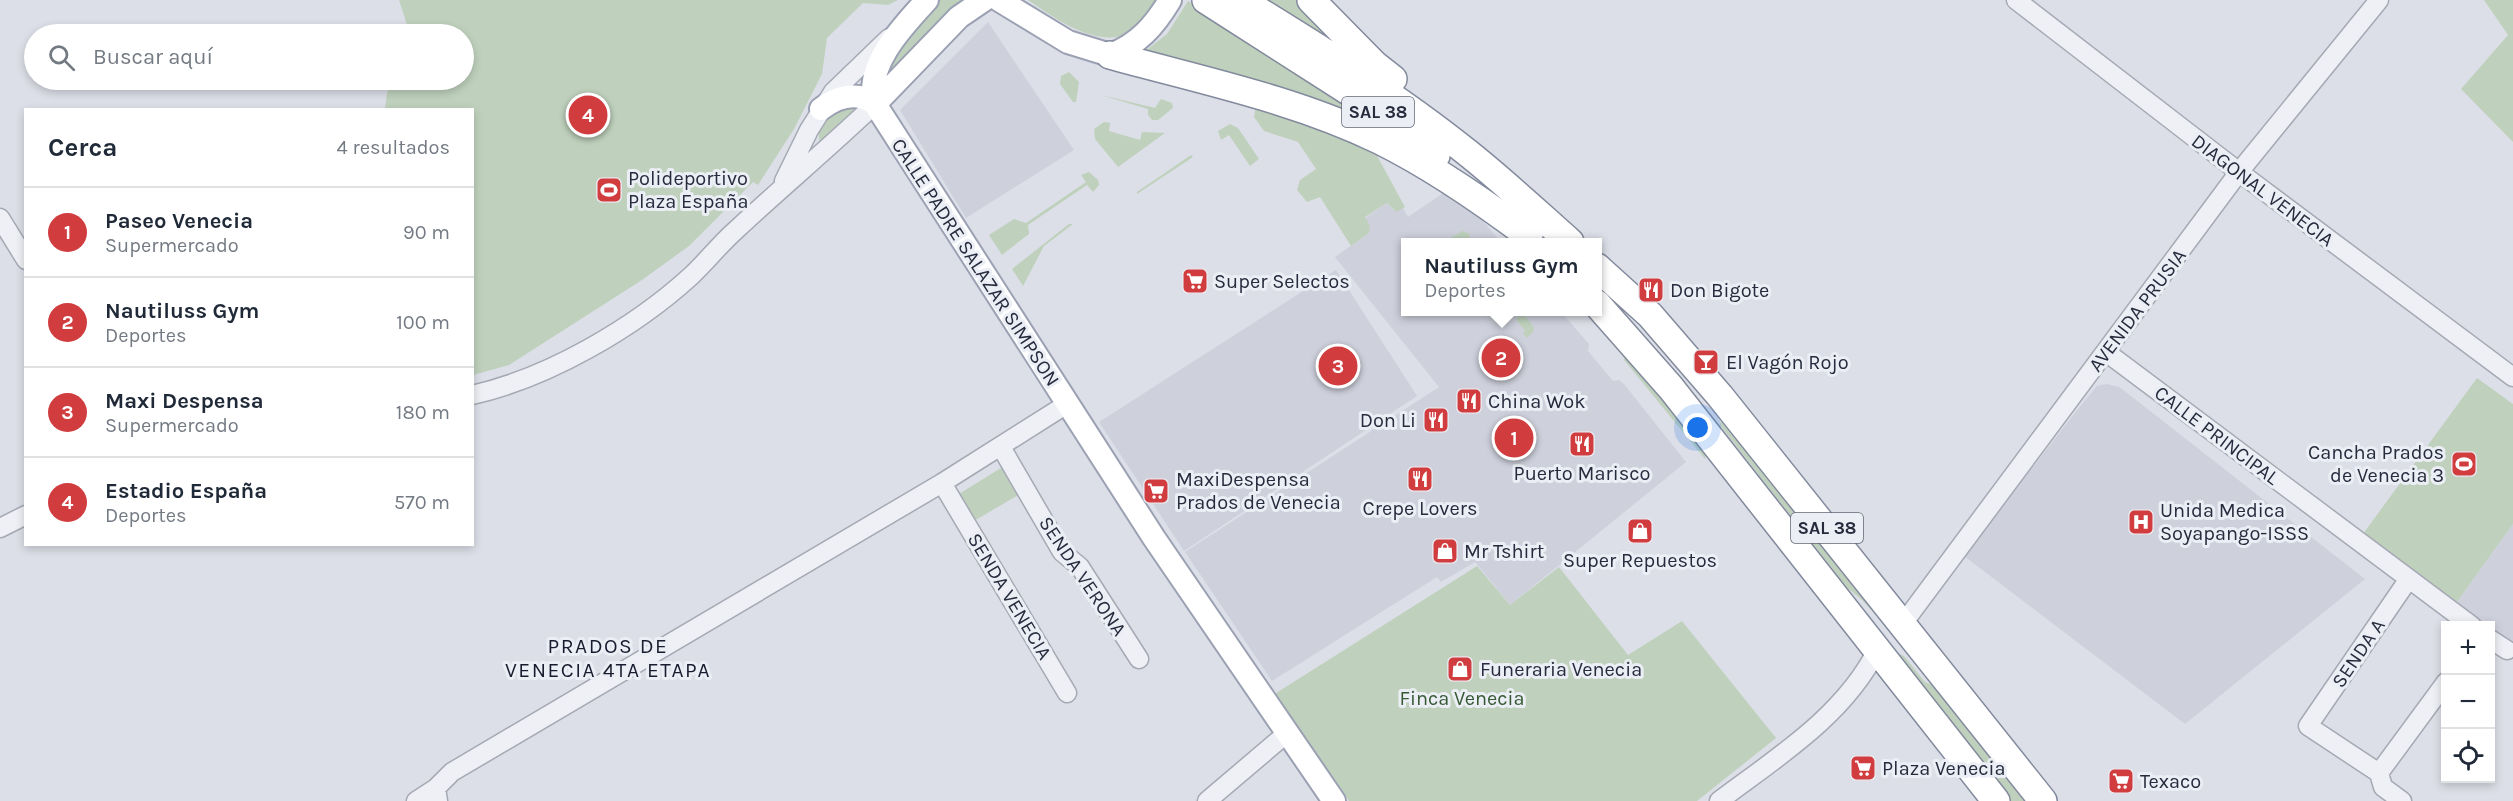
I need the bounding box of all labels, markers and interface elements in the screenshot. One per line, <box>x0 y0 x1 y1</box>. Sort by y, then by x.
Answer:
search box <box>24 24 474 90</box>
icon: search <box>45 41 78 74</box>
text: Buscar aquí <box>93 44 213 70</box>
pin: 4 <box>568 92 608 138</box>
road number: SAL 38 <box>1342 97 1414 127</box>
street label: DIAGONAL VENECIA <box>2187 129 2338 251</box>
text: Cerca <box>48 132 117 163</box>
street label: CALLE PADRE SALAZAR SIMPSON <box>887 134 1064 390</box>
text: 4 resultados <box>337 136 450 159</box>
place label: Polideportivo Plaza España <box>628 167 748 213</box>
sports icon: Polideportivo Plaza España <box>594 175 624 205</box>
text: Paseo Venecia <box>105 208 253 234</box>
text: 1 <box>64 221 71 244</box>
text: 90 m <box>403 221 450 244</box>
text: Supermercado <box>105 234 239 257</box>
popup <box>1401 238 1602 316</box>
street label: AVENIDA PRUSIA <box>2084 244 2191 376</box>
text: Nautiluss Gym <box>1424 253 1579 279</box>
supermarket icon: Super Selectos <box>1180 266 1210 296</box>
place label: Super Selectos <box>1214 270 1350 293</box>
restaurant icon: Don Bigote <box>1636 275 1666 305</box>
text: Deportes <box>1424 279 1506 302</box>
place label: Don Bigote <box>1670 279 1769 302</box>
text: Nautiluss Gym <box>105 298 259 324</box>
text: 2 <box>61 311 74 334</box>
text: 100 m <box>396 311 450 334</box>
text: Deportes <box>105 324 187 347</box>
pin: 2 <box>1482 336 1520 380</box>
pin: 3 <box>1318 344 1358 388</box>
bar icon: El Vagón Rojo <box>1691 347 1721 377</box>
place label: El Vagón Rojo <box>1726 351 1849 374</box>
street label: CALLE PRINCIPAL <box>2150 381 2284 490</box>
restaurant icon: China Wok <box>1454 386 1484 416</box>
text: Maxi Despensa <box>105 388 264 414</box>
place label: China Wok <box>1488 390 1586 413</box>
text: 3 <box>61 401 74 424</box>
text: 180 m <box>396 401 450 424</box>
restaurant icon: Don Li <box>1421 405 1451 435</box>
place label: Don Li <box>1360 409 1416 432</box>
your location <box>1683 413 1712 442</box>
text: Supermercado <box>105 414 239 437</box>
pin: 1 <box>1494 416 1534 460</box>
restaurant icon: Puerto Marisco <box>1567 429 1597 459</box>
place label: Cancha Prados de Venecia 3 <box>2308 441 2444 487</box>
sports icon: Cancha Prados de Venecia 3 <box>2449 449 2479 479</box>
place label: Puerto Marisco <box>1514 462 1650 485</box>
restaurant icon: Crepe Lovers <box>1405 464 1435 494</box>
place label: MaxiDespensa Prados de Venecia <box>1176 468 1341 514</box>
supermarket icon: MaxiDespensa Prados de Venecia <box>1141 476 1171 506</box>
text: Estadio España <box>105 478 267 504</box>
text: 4 <box>62 491 73 514</box>
text: 570 m <box>394 491 450 514</box>
place label: Crepe Lovers <box>1363 497 1477 520</box>
place label: Unida Medica Soyapango-ISSS <box>2160 499 2309 545</box>
text: Deportes <box>105 504 187 527</box>
hospital icon: Unida Medica Soyapango-ISSS <box>2126 507 2156 537</box>
street label: SENDA VERONA <box>1034 512 1131 640</box>
road number: SAL 38 <box>1791 513 1863 543</box>
shop icon: Super Repuestos <box>1625 516 1655 546</box>
street label: SENDA VENECIA <box>963 529 1056 664</box>
shop icon: Mr Tshirt <box>1430 536 1460 566</box>
place label: Mr Tshirt <box>1464 540 1545 563</box>
place label: Super Repuestos <box>1563 549 1717 572</box>
street label: SENDA A <box>2327 615 2390 692</box>
map controls <box>2441 621 2495 783</box>
button: + <box>2441 621 2495 675</box>
district label: PRADOS DE VENECIA 4TA ETAPA <box>505 634 711 682</box>
shop icon: Funeraria Venecia <box>1445 654 1475 684</box>
place label: Funeraria Venecia <box>1480 658 1642 681</box>
button: − <box>2441 675 2495 729</box>
park label: Finca Venecia <box>1399 687 1525 710</box>
button: locate <box>2441 729 2495 783</box>
supermarket icon: Plaza Venecia <box>1848 753 1878 783</box>
place label: Plaza Venecia <box>1882 757 2005 780</box>
supermarket icon: Texaco <box>2106 766 2136 796</box>
place label: Texaco <box>2140 770 2201 793</box>

